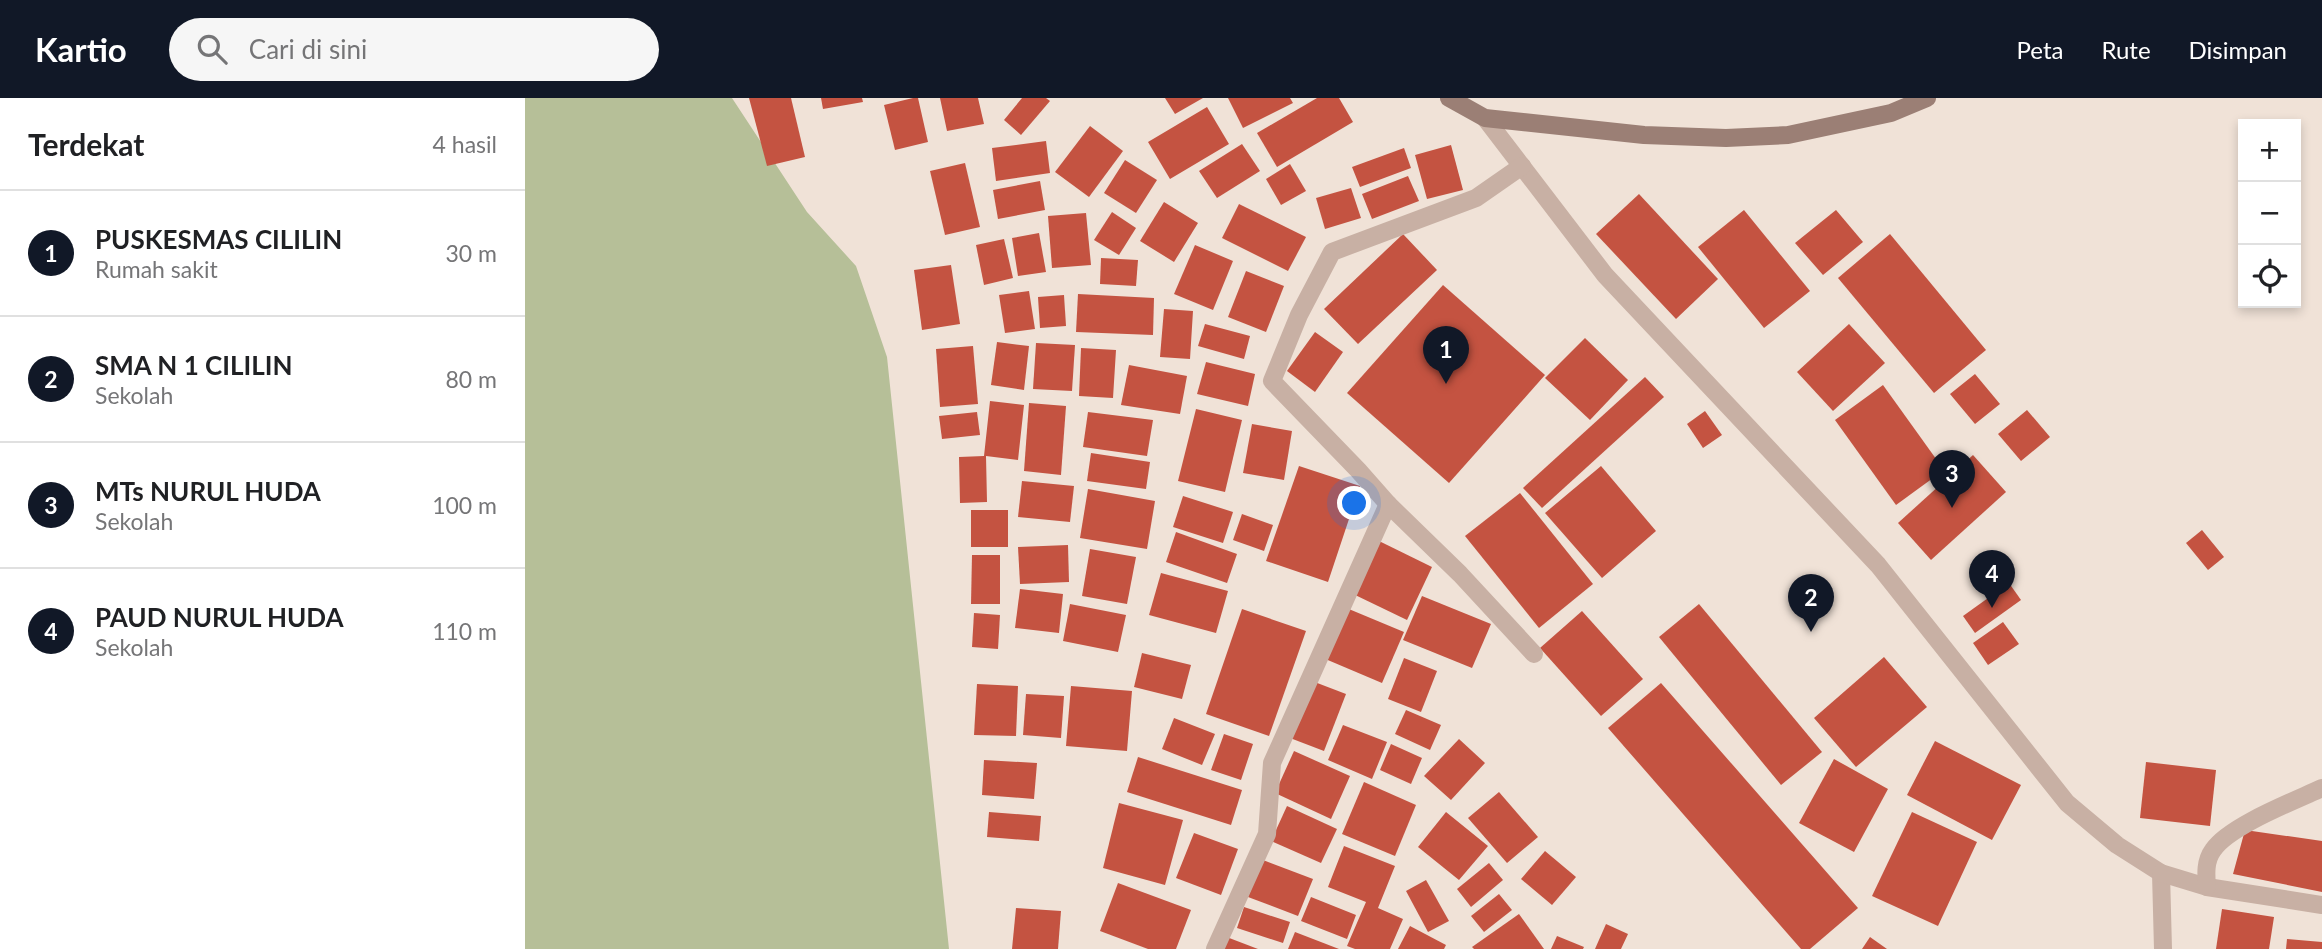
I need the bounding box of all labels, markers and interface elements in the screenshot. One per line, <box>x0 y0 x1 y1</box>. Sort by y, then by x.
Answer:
search box <box>169 18 659 81</box>
text: Kartio <box>35 29 127 69</box>
icon: search <box>193 30 231 68</box>
text: Cari di sini <box>249 33 367 65</box>
text: Peta <box>2017 35 2063 64</box>
text: Rute <box>2101 35 2151 64</box>
text: Disimpan <box>2189 35 2287 64</box>
map controls <box>2238 119 2301 308</box>
button: + <box>2238 119 2301 182</box>
text: Terdekat <box>28 126 144 162</box>
text: 4 hasil <box>433 130 497 158</box>
button: − <box>2238 182 2301 245</box>
text: PUSKESMAS CILILIN <box>95 223 342 255</box>
text: 1 <box>44 239 58 267</box>
text: 30 m <box>446 239 497 267</box>
button: locate <box>2238 245 2301 308</box>
text: Rumah sakit <box>95 255 218 283</box>
pin: 1 <box>1423 326 1469 384</box>
text: SMA N 1 CILILIN <box>95 349 292 381</box>
text: 2 <box>44 365 58 393</box>
text: 80 m <box>446 365 497 393</box>
text: Sekolah <box>95 381 173 409</box>
pin: 3 <box>1929 450 1975 508</box>
text: MTs NURUL HUDA <box>95 475 321 507</box>
your location <box>1337 486 1371 520</box>
text: 3 <box>44 491 58 519</box>
text: 100 m <box>432 491 497 519</box>
text: Sekolah <box>95 507 173 535</box>
pin: 4 <box>1969 550 2015 608</box>
pin: 2 <box>1788 574 1834 632</box>
text: PAUD NURUL HUDA <box>95 601 344 633</box>
text: 4 <box>44 617 58 645</box>
text: 110 m <box>432 617 497 645</box>
text: Sekolah <box>95 633 173 661</box>

